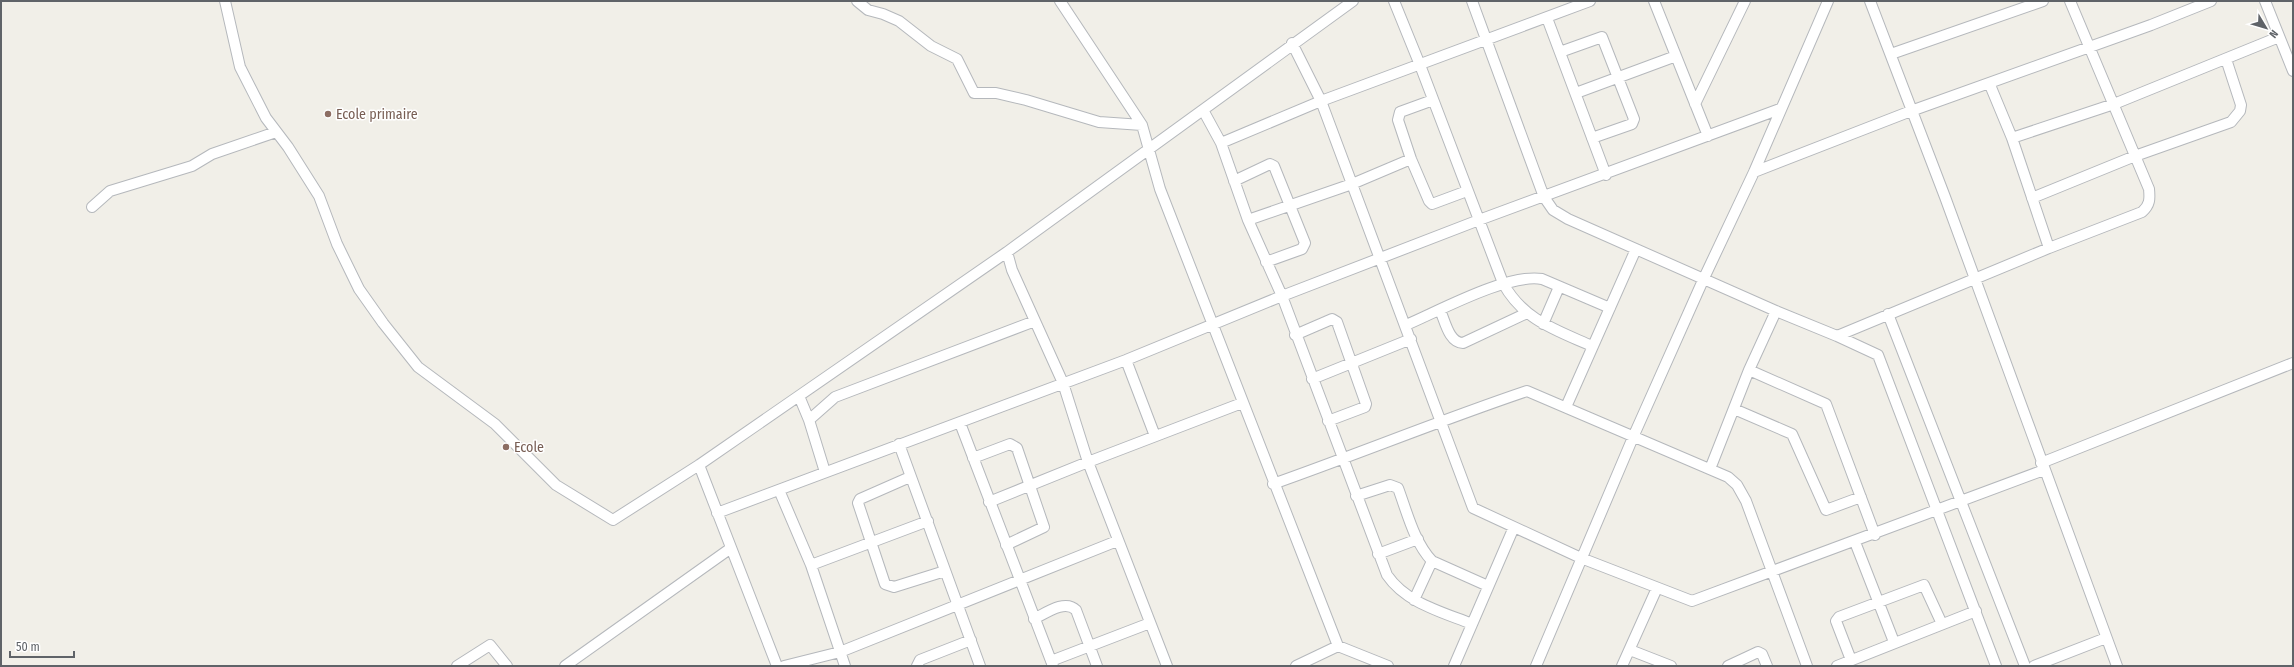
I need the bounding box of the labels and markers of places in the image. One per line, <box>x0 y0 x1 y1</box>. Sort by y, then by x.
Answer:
place label: Ecole primaire <box>336 106 418 123</box>
marker: Ecole primaire <box>323 109 333 119</box>
place label: Ecole <box>514 439 544 456</box>
marker: Ecole <box>501 442 511 452</box>

